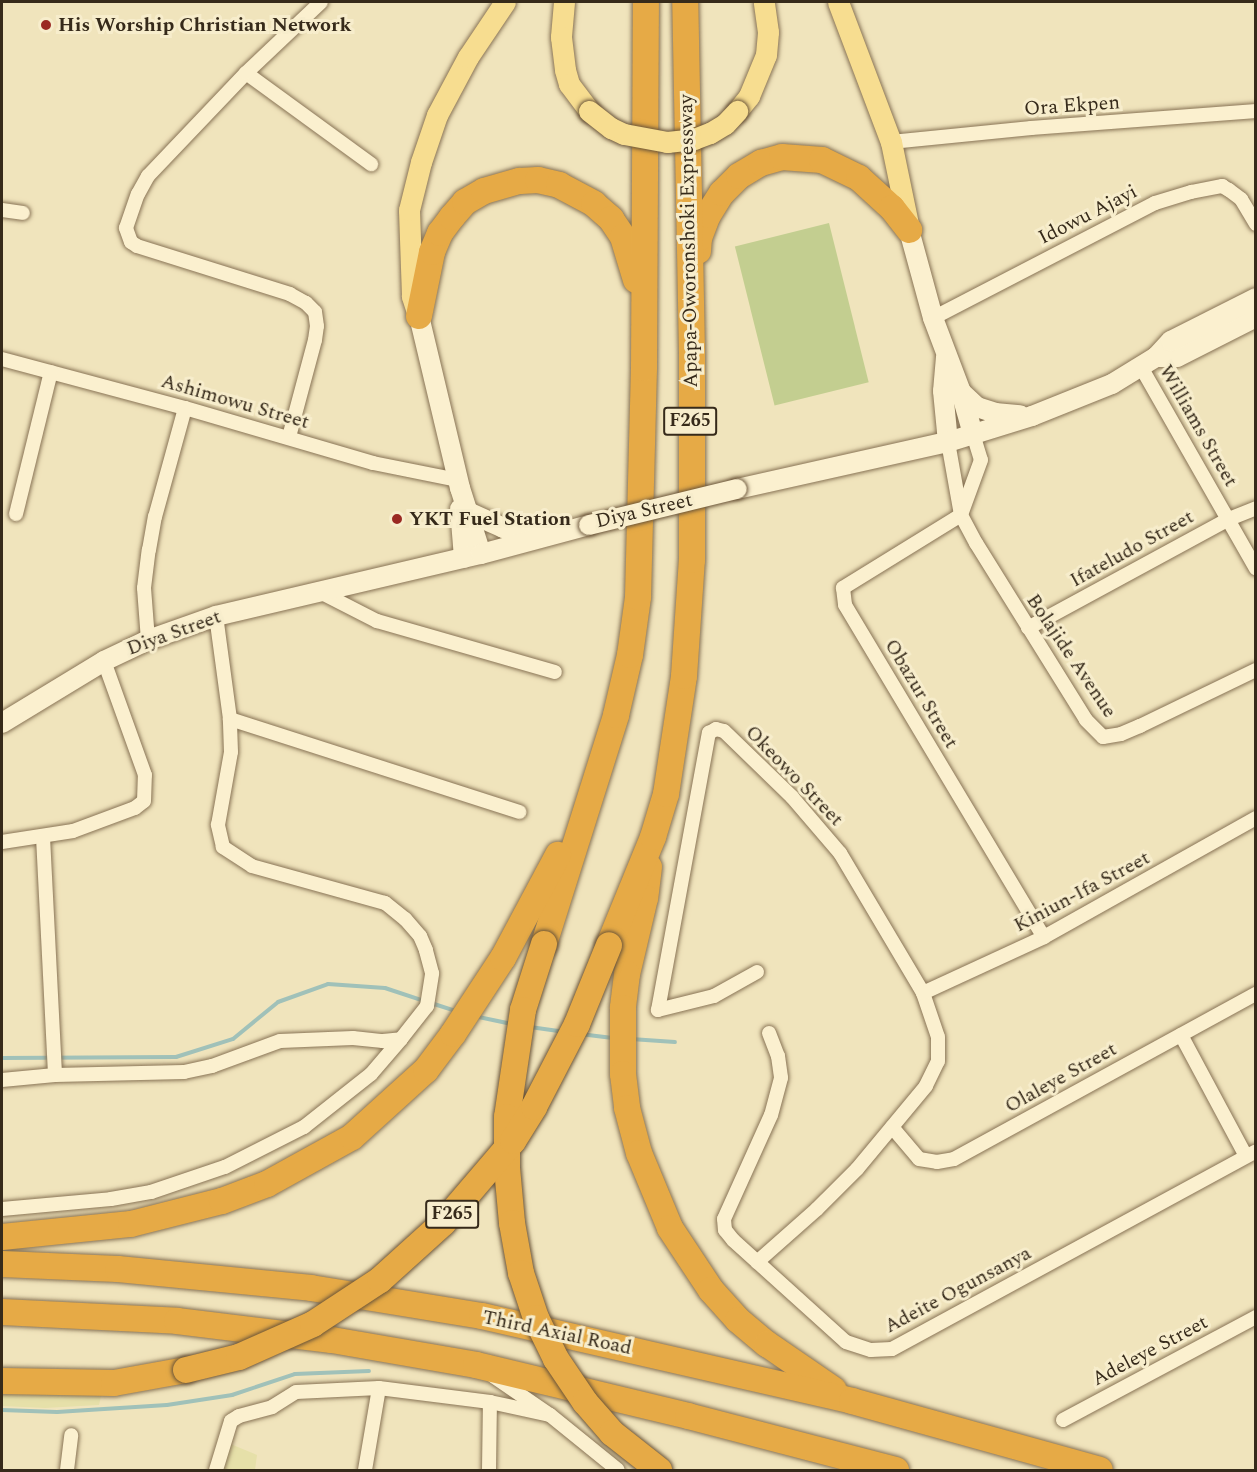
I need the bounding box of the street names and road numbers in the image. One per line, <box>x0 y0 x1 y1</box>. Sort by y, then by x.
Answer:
street label: Ora Ekpen <box>1023 91 1121 121</box>
street label: Apapa-Oworonshoki Expressway <box>674 94 704 388</box>
street label: Idowu Ajayi <box>1035 180 1141 250</box>
street label: Williams Street <box>1153 361 1243 491</box>
street label: Ashimowu Street <box>158 369 312 435</box>
road number: F265 <box>663 406 717 436</box>
street label: Diya Street <box>593 488 695 534</box>
street label: Ifateludo Street <box>1066 505 1198 593</box>
street label: Bolajide Avenue <box>1021 589 1121 723</box>
street label: Diya Street <box>124 605 224 661</box>
street label: Obazur Street <box>879 635 963 753</box>
street label: Okeowo Street <box>740 721 848 831</box>
street label: Kiniun-Ifa Street <box>1010 846 1154 938</box>
street label: Olaleye Street <box>1001 1037 1121 1119</box>
road number: F265 <box>425 1199 479 1229</box>
street label: Adeite Ogunsanya <box>881 1241 1035 1339</box>
street label: Third Axial Road <box>480 1305 634 1361</box>
street label: Adeleye Street <box>1088 1310 1212 1392</box>

